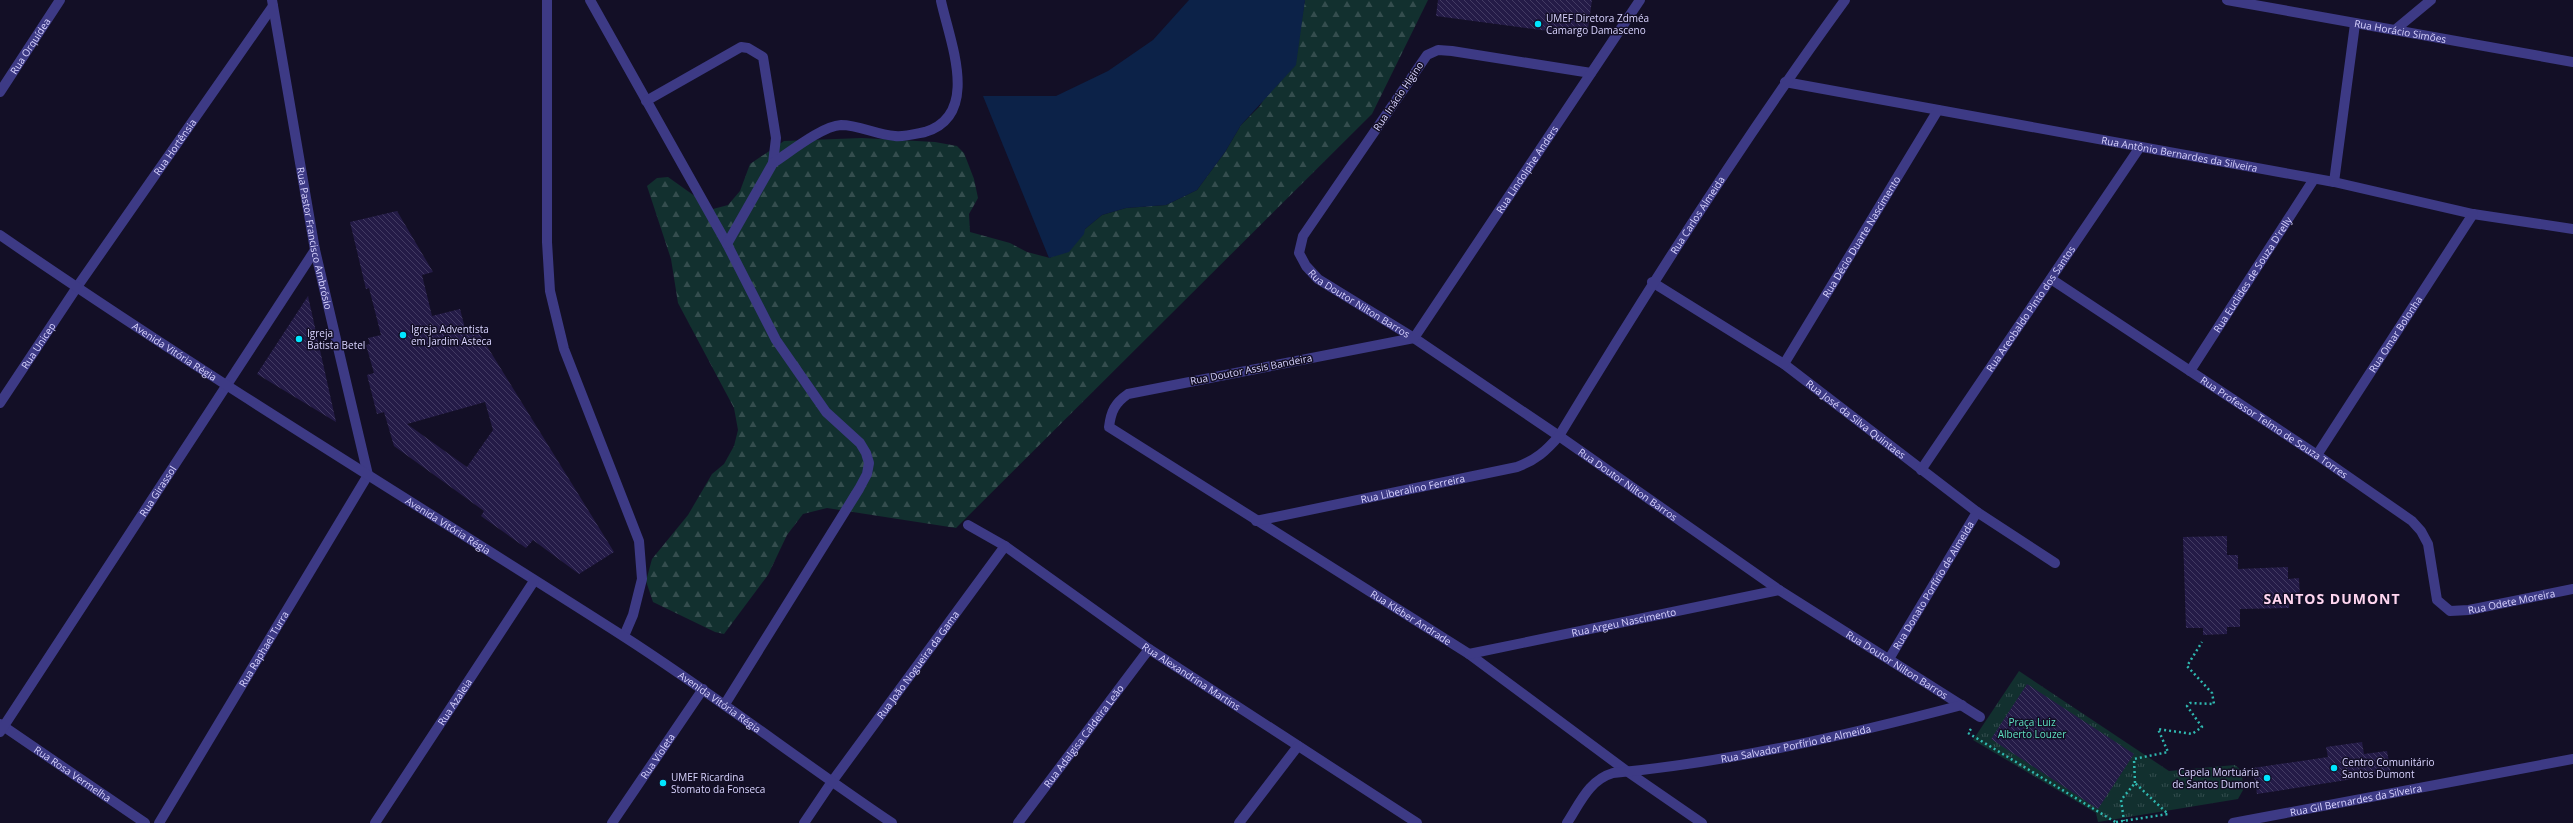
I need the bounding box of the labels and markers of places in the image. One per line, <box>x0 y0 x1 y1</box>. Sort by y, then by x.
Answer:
place label: UMEF Diretora Zdméa Camargo Damasceno <box>1546 11 1649 37</box>
marker: UMEF Diretora Zdméa Camargo Damasceno <box>1533 19 1543 29</box>
place label: Igreja Adventista em Jardim Asteca <box>411 322 492 348</box>
place label: Igreja Batista Betel <box>307 326 365 352</box>
marker: Igreja Adventista em Jardim Asteca <box>398 330 408 340</box>
marker: Igreja Batista Betel <box>294 334 304 344</box>
place label: Centro Comunitário Santos Dumont <box>2342 755 2434 781</box>
marker: Centro Comunitário Santos Dumont <box>2329 763 2339 773</box>
place label: Capela Mortuária de Santos Dumont <box>2172 765 2259 791</box>
place label: UMEF Ricardina Stomato da Fonseca <box>671 770 765 796</box>
marker: Capela Mortuária de Santos Dumont <box>2262 773 2272 783</box>
marker: UMEF Ricardina Stomato da Fonseca <box>658 778 668 788</box>

